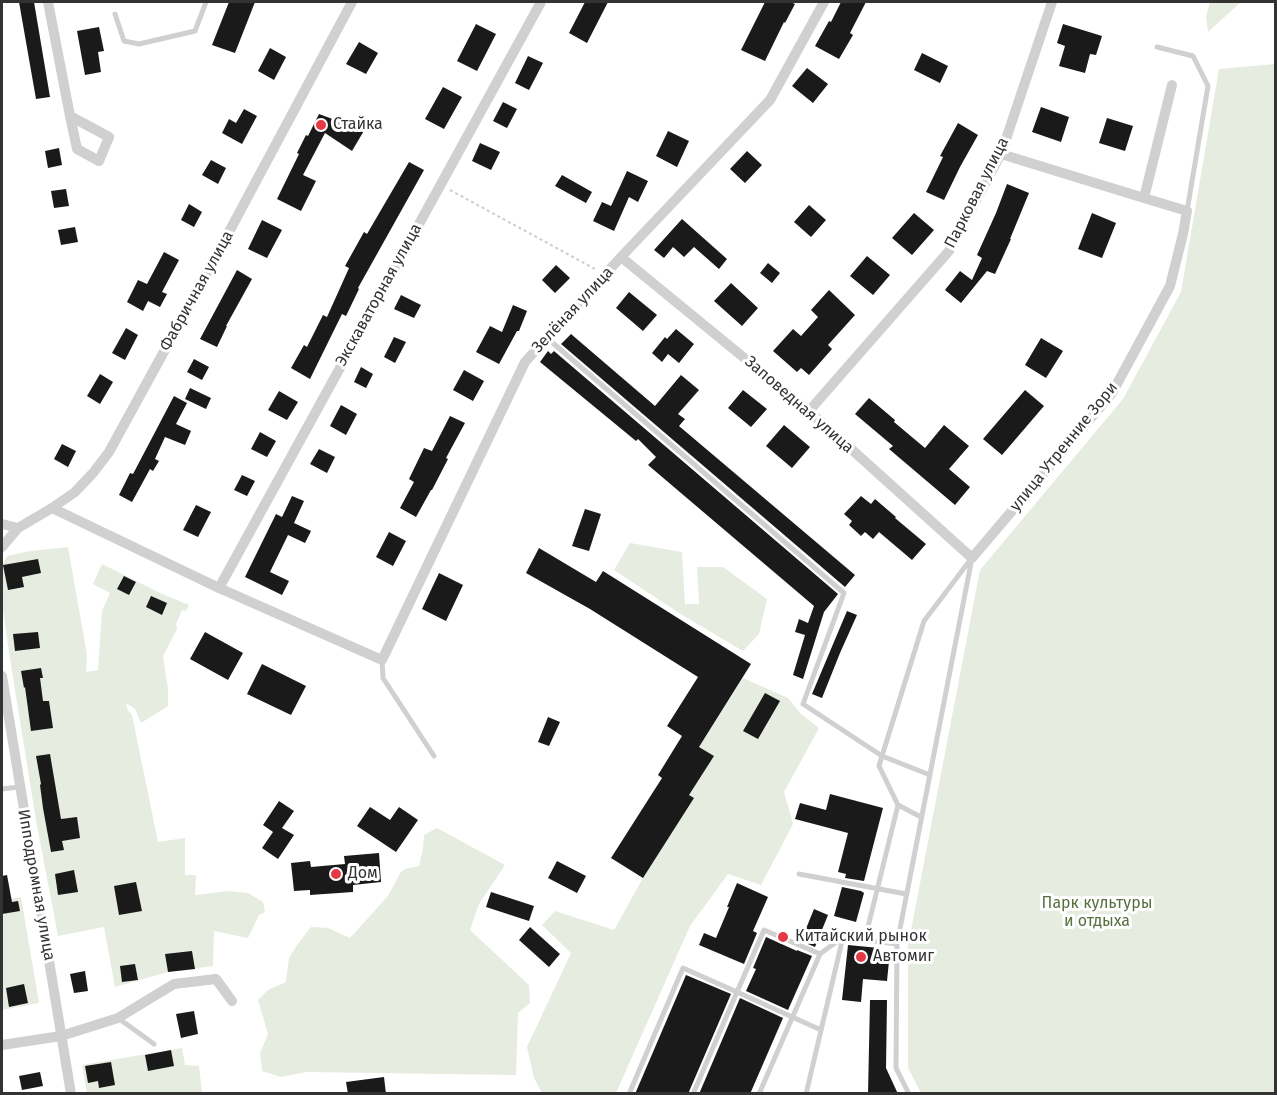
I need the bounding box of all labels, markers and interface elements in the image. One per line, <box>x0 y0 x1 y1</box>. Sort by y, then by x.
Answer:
place label: Стайка <box>333 115 383 135</box>
marker: Стайка <box>314 118 328 132</box>
street label: Парковая улица <box>941 134 1013 252</box>
street label: Экскаваторная улица <box>332 220 426 370</box>
street label: Фабричная улица <box>156 227 238 355</box>
street label: Зелёная улица <box>528 263 618 357</box>
street label: Заповедная улица <box>741 352 857 458</box>
street label: улица Утренние Зори <box>1006 379 1122 515</box>
street label: Ипподромная улица <box>13 808 59 962</box>
place label: Дом <box>348 864 378 884</box>
marker: Дом <box>329 867 343 881</box>
park label: Парк культуры и отдыха <box>1042 894 1152 932</box>
place label: Китайский рынок <box>795 927 927 947</box>
marker: Китайский рынок <box>776 930 790 944</box>
place label: Автомиг <box>873 947 934 967</box>
marker: Автомиг <box>854 950 868 964</box>

